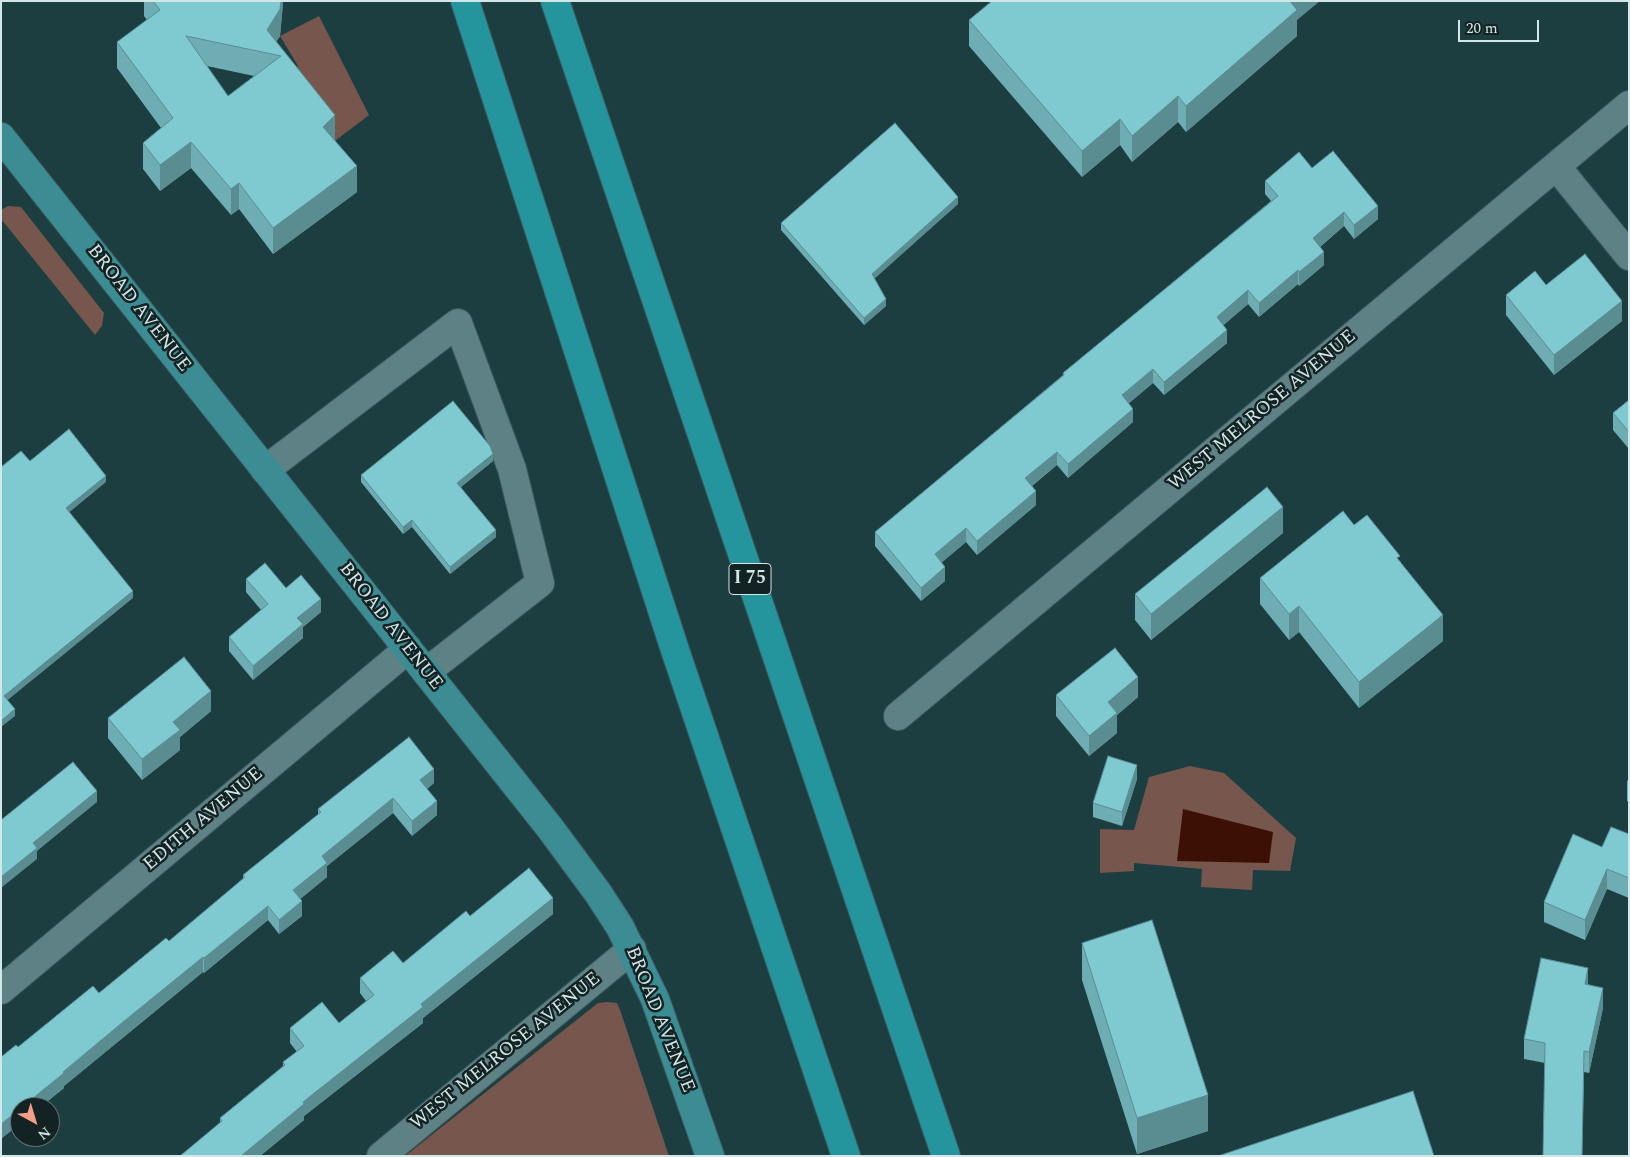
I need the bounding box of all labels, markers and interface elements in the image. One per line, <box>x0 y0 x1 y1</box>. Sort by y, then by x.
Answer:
scale bar <box>1460 10 1541 42</box>
text: 20 m <box>1466 17 1498 40</box>
street label: BROAD AVENUE <box>81 241 195 377</box>
street label: WEST MELROSE AVENUE <box>1165 326 1361 496</box>
street label: BROAD AVENUE <box>333 559 447 695</box>
road number: I 75 <box>729 564 771 594</box>
street label: EDITH AVENUE <box>140 763 268 877</box>
street label: BROAD AVENUE <box>619 944 699 1096</box>
street label: WEST MELROSE AVENUE <box>406 968 606 1136</box>
north arrow <box>10 1097 60 1147</box>
text: N <box>33 1122 55 1145</box>

